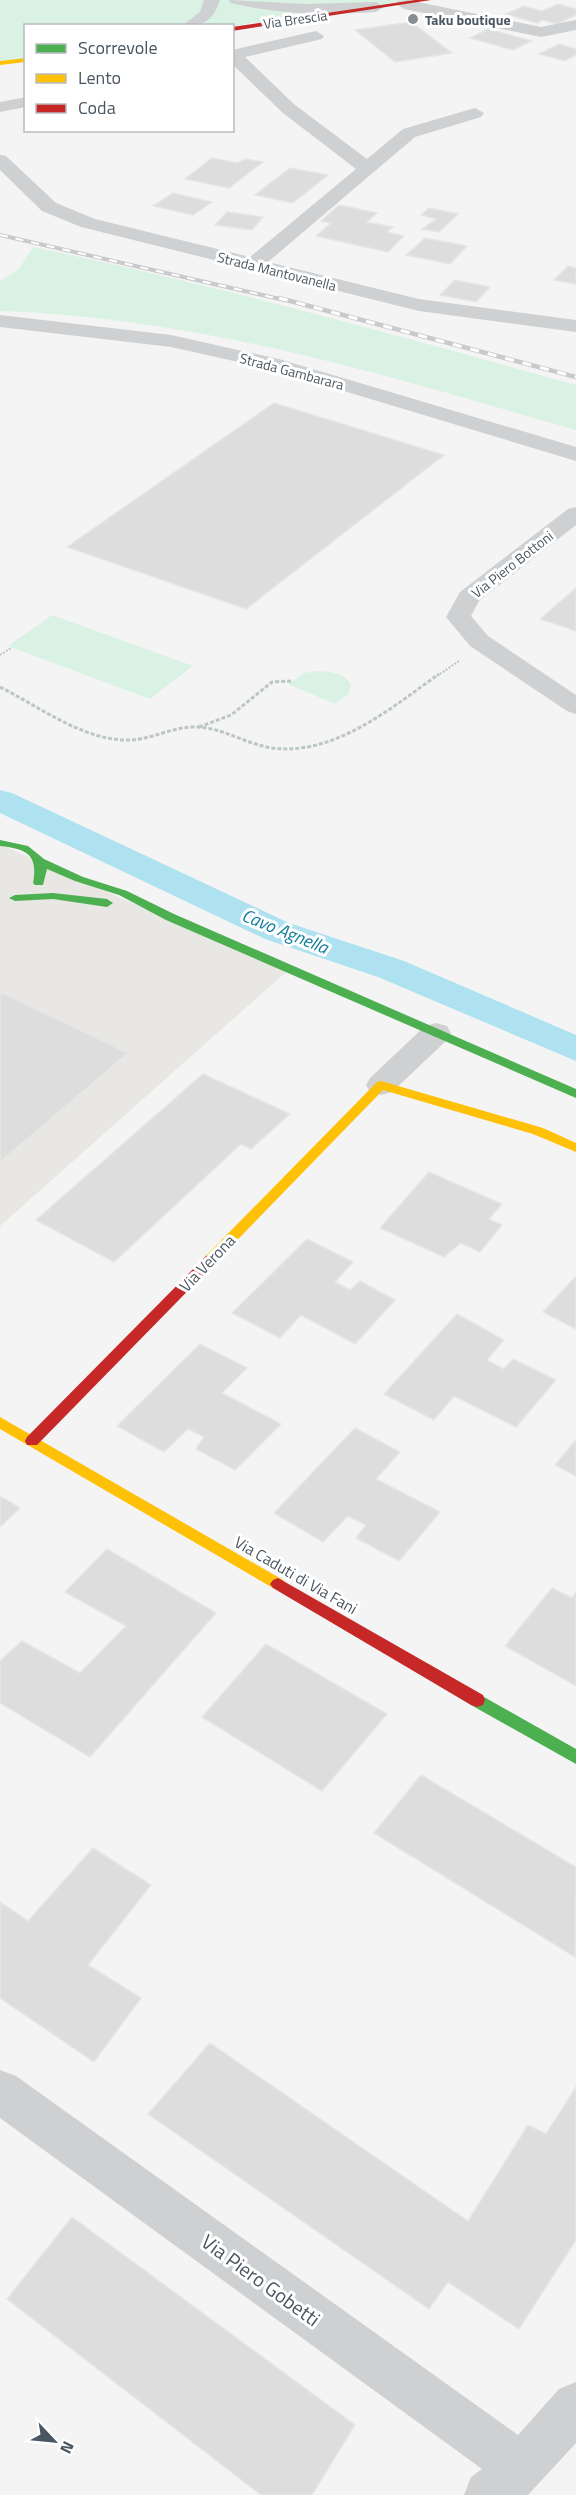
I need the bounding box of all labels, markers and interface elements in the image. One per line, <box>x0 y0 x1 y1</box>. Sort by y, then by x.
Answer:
street label: Via Brescia <box>262 4 328 34</box>
place label: Taku boutique <box>425 9 511 30</box>
marker: Taku boutique <box>406 12 420 26</box>
legend <box>24 24 234 132</box>
text: Scorrevole <box>78 34 157 61</box>
text: Lento <box>78 64 121 91</box>
text: Coda <box>78 94 116 121</box>
street label: Strada Mantovanella <box>215 246 339 296</box>
street label: Strada Gambarara <box>238 347 346 395</box>
street label: Via Piero Bottoni <box>467 525 557 603</box>
water label: Cavo Agnella <box>238 901 333 961</box>
street label: Via Verona <box>173 1229 241 1297</box>
street label: Via Caduti di Via Fani <box>230 1530 362 1620</box>
street label: Via Piero Gobetti <box>195 2226 327 2334</box>
north arrow <box>24 2411 84 2471</box>
text: N <box>54 2437 81 2458</box>

